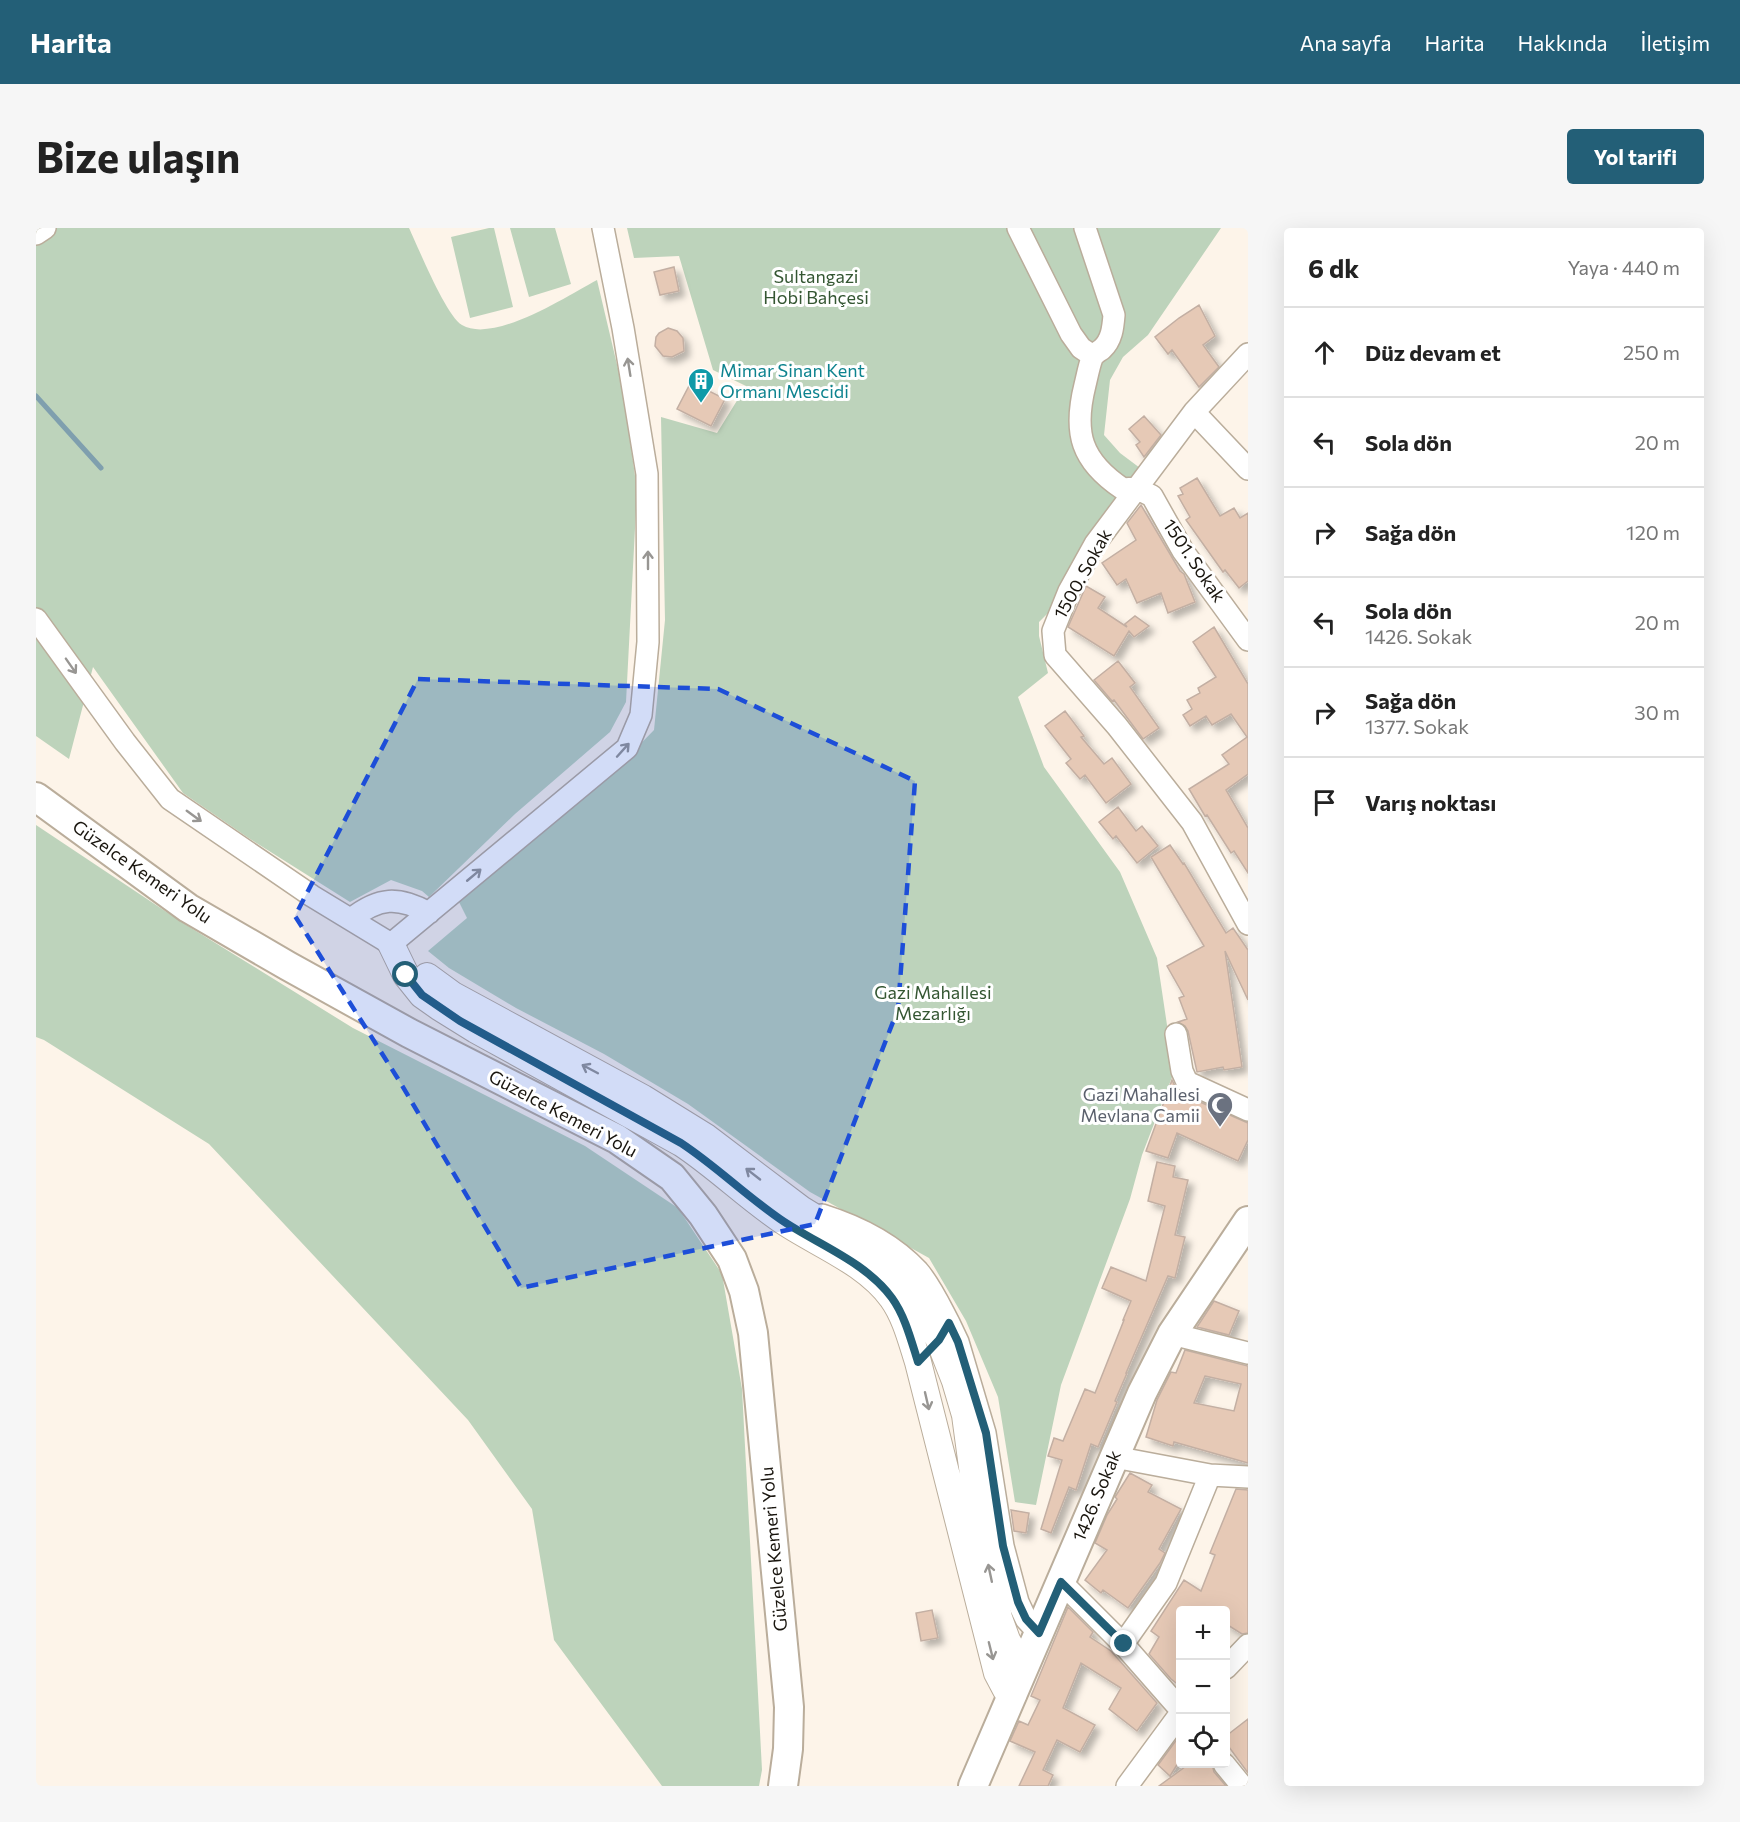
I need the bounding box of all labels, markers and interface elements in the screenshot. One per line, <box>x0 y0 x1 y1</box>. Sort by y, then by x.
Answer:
text: Harita <box>30 25 112 59</box>
text: Ana sayfa <box>1300 30 1391 55</box>
text: Harita <box>1424 30 1485 55</box>
text: Hakkında <box>1518 30 1608 55</box>
text: İletişim <box>1641 30 1710 55</box>
button: Yol tarifi <box>1567 129 1704 184</box>
text: Bize ulaşın <box>36 130 240 182</box>
text: 6 dk <box>1308 252 1359 283</box>
text: Yaya · 440 m <box>1567 255 1680 279</box>
park label: Sultangazi Hobi Bahçesi <box>763 265 869 308</box>
icon: ahead <box>1308 336 1341 369</box>
text: Düz devam et <box>1365 339 1501 366</box>
text: 250 m <box>1623 340 1680 364</box>
one-way arrow <box>624 358 635 377</box>
place label: Mimar Sinan Kent Ormanı Mescidi <box>720 359 865 402</box>
building icon: Mimar Sinan Kent Ormanı Mescidi <box>686 366 716 404</box>
icon: left <box>1308 426 1341 459</box>
text: Sola dön <box>1365 429 1452 456</box>
text: 20 m <box>1635 430 1680 454</box>
street label: 1501. Sokak <box>1159 515 1231 606</box>
icon: right <box>1308 516 1341 549</box>
text: Sağa dön <box>1365 519 1456 546</box>
text: 120 m <box>1626 520 1680 544</box>
street label: 1500. Sokak <box>1048 525 1116 622</box>
one-way arrow <box>642 551 653 571</box>
text: Sola dön <box>1365 597 1452 624</box>
icon: left <box>1308 606 1341 639</box>
text: 20 m <box>1635 610 1680 634</box>
text: 1426. Sokak <box>1365 624 1472 648</box>
one-way arrow <box>65 657 77 673</box>
text: Sağa dön <box>1365 687 1456 714</box>
icon: right <box>1308 696 1341 729</box>
text: 30 m <box>1634 700 1680 724</box>
text: 1377. Sokak <box>1365 714 1469 738</box>
one-way arrow <box>616 742 630 757</box>
icon: arrive <box>1308 786 1341 819</box>
text: Varış noktası <box>1365 789 1496 816</box>
one-way arrow <box>185 810 201 822</box>
street label: Güzelce Kemeri Yolu <box>69 815 216 927</box>
one-way arrow <box>466 868 481 882</box>
route start <box>392 961 418 987</box>
park label: Gazi Mahallesi Mezarlığı <box>874 981 992 1024</box>
one-way arrow <box>581 1063 599 1074</box>
street label: Güzelce Kemeri Yolu <box>485 1065 641 1162</box>
place label: Gazi Mahallesi Mevlana Camii <box>1080 1083 1200 1126</box>
mosque icon: Gazi Mahallesi Mevlana Camii <box>1205 1090 1235 1128</box>
one-way arrow <box>746 1168 762 1181</box>
one-way arrow <box>922 1391 934 1410</box>
street label: 1426. Sokak <box>1067 1447 1125 1544</box>
street label: Güzelce Kemeri Yolu <box>755 1466 791 1632</box>
one-way arrow <box>983 1564 995 1583</box>
map controls <box>1176 1606 1230 1768</box>
button: + <box>1176 1606 1230 1660</box>
route end <box>1110 1630 1136 1656</box>
one-way arrow <box>986 1641 997 1660</box>
button: − <box>1176 1660 1230 1714</box>
button: locate <box>1176 1714 1230 1768</box>

